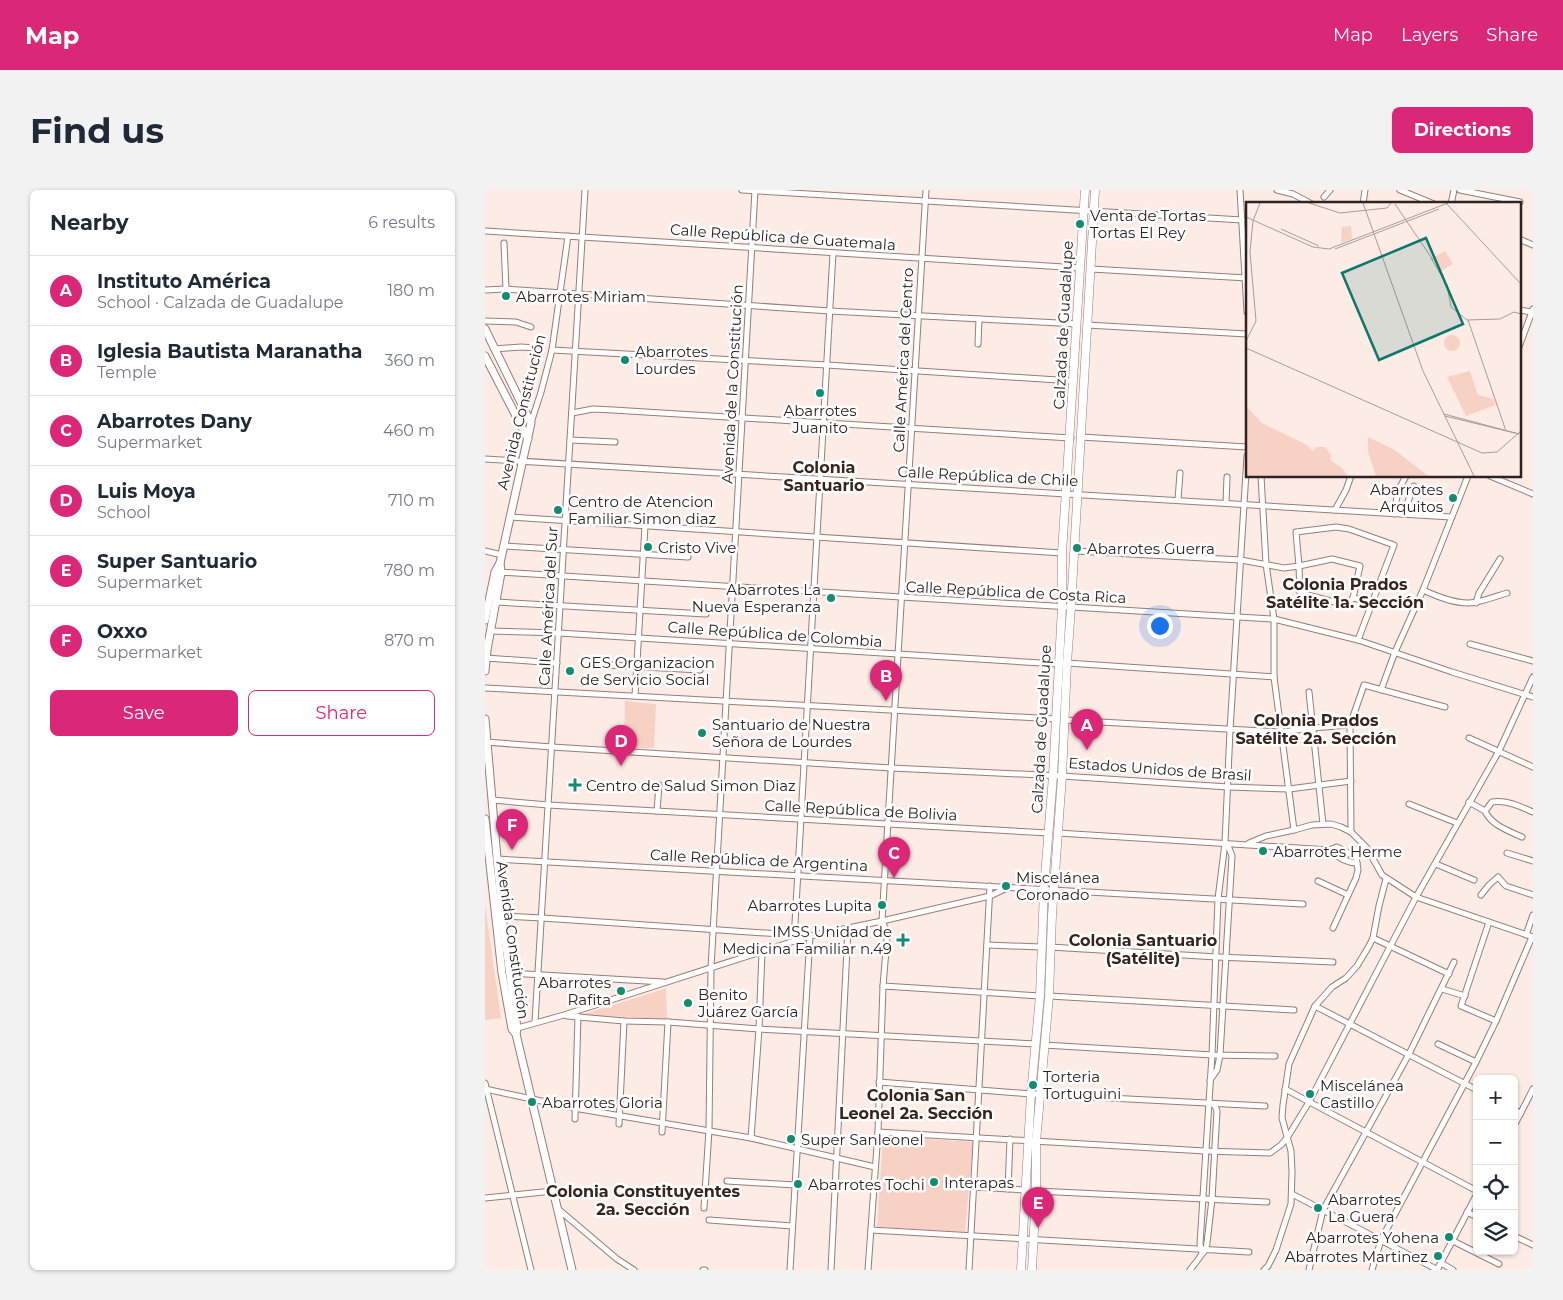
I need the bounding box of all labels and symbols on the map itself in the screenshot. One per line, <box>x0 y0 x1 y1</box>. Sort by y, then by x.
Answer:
inset map <box>1246 202 1521 478</box>
place label: Venta de Tortas Tortas El Rey <box>1090 206 1206 242</box>
marker: Venta de Tortas Tortas El Rey <box>1074 218 1086 230</box>
street label: Calle República de Guatemala <box>669 220 897 254</box>
street label: Calzada de Guadalupe <box>1049 240 1077 410</box>
street label: Calle América del Centro <box>889 267 917 453</box>
street label: Avenida de la Constitución <box>717 284 747 484</box>
place label: Abarrotes Miriam <box>516 287 646 306</box>
marker: Abarrotes Miriam <box>500 290 512 302</box>
street label: Avenida Constitución <box>492 332 550 492</box>
place label: Abarrotes Lourdes <box>635 342 708 378</box>
marker: Abarrotes Lourdes <box>619 354 631 366</box>
marker: Abarrotes Juanito <box>814 387 826 399</box>
place label: Abarrotes Juanito <box>783 401 857 437</box>
district label: Colonia Santuario <box>783 458 865 495</box>
street label: Calle República de Chile <box>897 462 1079 490</box>
place label: Abarrotes Arquitos <box>1370 480 1443 516</box>
place label: Centro de Atencion Familiar Simon diaz <box>568 492 717 528</box>
marker: Abarrotes Arquitos <box>1447 492 1459 504</box>
marker: Centro de Atencion Familiar Simon diaz <box>552 504 564 516</box>
street label: Calle América del Sur <box>534 526 562 686</box>
place label: Cristo Vive <box>658 538 736 557</box>
place label: Abarrotes Guerra <box>1087 539 1215 558</box>
marker: Cristo Vive <box>642 541 654 553</box>
marker: Abarrotes Guerra <box>1071 542 1083 554</box>
district label: Colonia Prados Satélite 1a. Sección <box>1266 575 1424 612</box>
street label: Calle República de Costa Rica <box>905 577 1127 607</box>
place label: Abarrotes La Nueva Esperanza <box>692 580 821 616</box>
marker: Abarrotes La Nueva Esperanza <box>825 592 837 604</box>
your location <box>1147 613 1173 639</box>
street label: Calle República de Colombia <box>667 617 883 651</box>
street label: Calzada de Guadalupe <box>1027 644 1055 814</box>
place label: GES Organizacion de Servicio Social <box>580 653 715 689</box>
pin: B <box>870 660 902 701</box>
marker: GES Organizacion de Servicio Social <box>564 665 576 677</box>
pin: A <box>1071 709 1103 750</box>
district label: Colonia Prados Satélite 2a. Sección <box>1235 711 1397 748</box>
place label: Santuario de Nuestra Señora de Lourdes <box>712 715 871 751</box>
pin: D <box>605 725 637 766</box>
marker: Santuario de Nuestra Señora de Lourdes <box>696 727 708 739</box>
street label: Estados Unidos de Brasil <box>1068 753 1252 785</box>
place label: Centro de Salud Simon Diaz <box>586 776 796 795</box>
marker: Centro de Salud Simon Diaz <box>568 778 582 792</box>
street label: Calle República de Bolivia <box>764 795 958 825</box>
pin: F <box>496 809 528 850</box>
pin: C <box>878 837 910 878</box>
place label: Abarrotes Herme <box>1273 842 1402 861</box>
street label: Calle República de Argentina <box>649 845 869 875</box>
marker: Abarrotes Herme <box>1257 845 1269 857</box>
street label: Avenida Constitución <box>492 860 534 1020</box>
place label: Miscelánea Coronado <box>1016 868 1100 904</box>
marker: Miscelánea Coronado <box>1000 880 1012 892</box>
place label: Abarrotes Lupita <box>748 896 872 915</box>
marker: Abarrotes Lupita <box>876 899 888 911</box>
place label: IMSS Unidad de Medicina Familiar n.49 <box>722 922 892 958</box>
district label: Colonia Santuario (Satélite) <box>1069 931 1217 968</box>
marker: IMSS Unidad de Medicina Familiar n.49 <box>896 933 910 947</box>
place label: Abarrotes Rafita <box>538 973 611 1009</box>
marker: Abarrotes Rafita <box>615 985 627 997</box>
place label: Benito Juárez García <box>697 985 798 1021</box>
marker: Benito Juárez García <box>682 997 694 1009</box>
place label: Torteria Tortuguini <box>1043 1067 1121 1103</box>
place label: Miscelánea Castillo <box>1320 1076 1404 1112</box>
marker: Torteria Tortuguini <box>1027 1079 1039 1091</box>
district label: Colonia San Leonel 2a. Sección <box>839 1086 993 1123</box>
marker: Miscelánea Castillo <box>1304 1088 1316 1100</box>
place label: Abarrotes Gloria <box>542 1093 663 1112</box>
marker: Abarrotes Gloria <box>526 1096 538 1108</box>
place label: Super Sanleonel <box>801 1130 923 1149</box>
marker: Super Sanleonel <box>785 1133 797 1145</box>
place label: Interapas <box>944 1173 1014 1192</box>
place label: Abarrotes Tochi <box>808 1175 925 1194</box>
marker: Interapas <box>928 1176 940 1188</box>
marker: Abarrotes Tochi <box>792 1178 804 1190</box>
district label: Colonia Constituyentes 2a. Sección <box>546 1182 741 1219</box>
pin: E <box>1022 1187 1054 1228</box>
place label: Abarrotes La Guera <box>1328 1190 1401 1226</box>
marker: Abarrotes La Guera <box>1312 1202 1324 1214</box>
place label: Abarrotes Yohena <box>1306 1228 1439 1247</box>
marker: Abarrotes Yohena <box>1443 1231 1455 1243</box>
place label: Abarrotes Martinez <box>1285 1247 1428 1266</box>
marker: Abarrotes Martinez <box>1432 1250 1444 1262</box>

